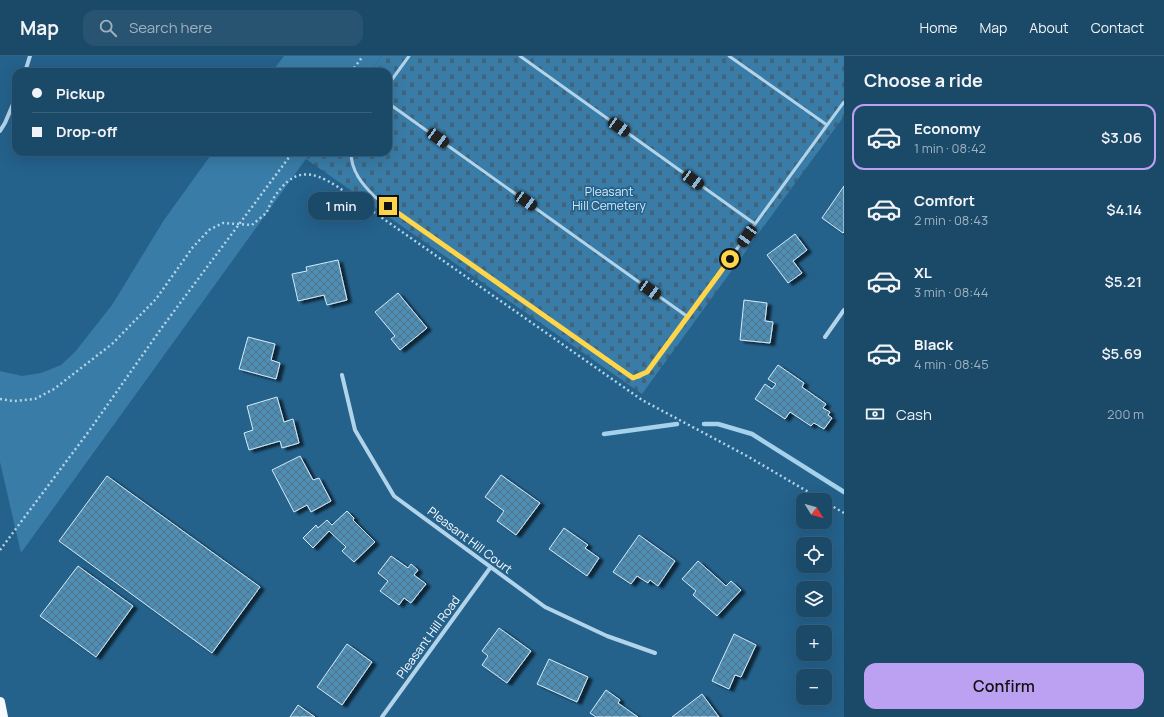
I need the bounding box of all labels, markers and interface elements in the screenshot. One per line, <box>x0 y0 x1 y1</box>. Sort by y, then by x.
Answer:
search box <box>83 10 363 46</box>
text: Map <box>20 15 59 41</box>
icon: search <box>97 17 119 39</box>
text: Search here <box>129 17 212 38</box>
text: Home <box>920 18 957 37</box>
text: Map <box>979 18 1007 37</box>
text: About <box>1029 18 1069 37</box>
text: Contact <box>1091 18 1144 37</box>
text: Choose a ride <box>864 68 983 92</box>
text: Pickup <box>56 83 105 104</box>
car <box>606 115 632 139</box>
text: Economy <box>914 118 981 139</box>
icon: car <box>866 119 902 155</box>
text: Drop-off <box>56 121 117 142</box>
car <box>425 126 451 150</box>
text: $3.06 <box>1101 127 1142 148</box>
text: 1 min · 08:42 <box>914 139 986 157</box>
car <box>680 168 706 192</box>
park label: Pleasant Hill Cemetery <box>572 183 647 214</box>
car <box>513 189 539 213</box>
text: Comfort <box>914 190 975 211</box>
icon: car <box>866 191 902 227</box>
callout: 1 min <box>308 192 374 220</box>
text: 1 min <box>326 197 357 215</box>
route end <box>379 197 397 215</box>
text: $4.14 <box>1106 199 1142 220</box>
text: 2 min · 08:43 <box>914 211 988 229</box>
car <box>735 223 759 249</box>
route start <box>721 250 739 268</box>
text: XL <box>914 262 932 283</box>
icon: car <box>866 263 902 299</box>
text: $5.21 <box>1105 271 1142 292</box>
car <box>637 278 663 302</box>
text: 3 min · 08:44 <box>914 283 989 301</box>
text: Black <box>914 334 953 355</box>
icon: car <box>866 335 902 371</box>
text: $5.69 <box>1101 343 1142 364</box>
text: 4 min · 08:45 <box>914 355 989 373</box>
icon: cash <box>864 403 886 425</box>
text: Cash <box>896 404 932 425</box>
text: 200 m <box>1107 405 1144 423</box>
north arrow <box>796 493 832 529</box>
map controls <box>796 493 832 705</box>
street label: Pleasant Hill Court <box>424 503 516 578</box>
button: locate <box>796 537 832 573</box>
button: layers <box>796 581 832 617</box>
street label: Pleasant Hill Road <box>392 592 464 682</box>
button: + <box>796 625 832 661</box>
button: Confirm <box>864 663 1144 709</box>
button: − <box>796 669 832 705</box>

